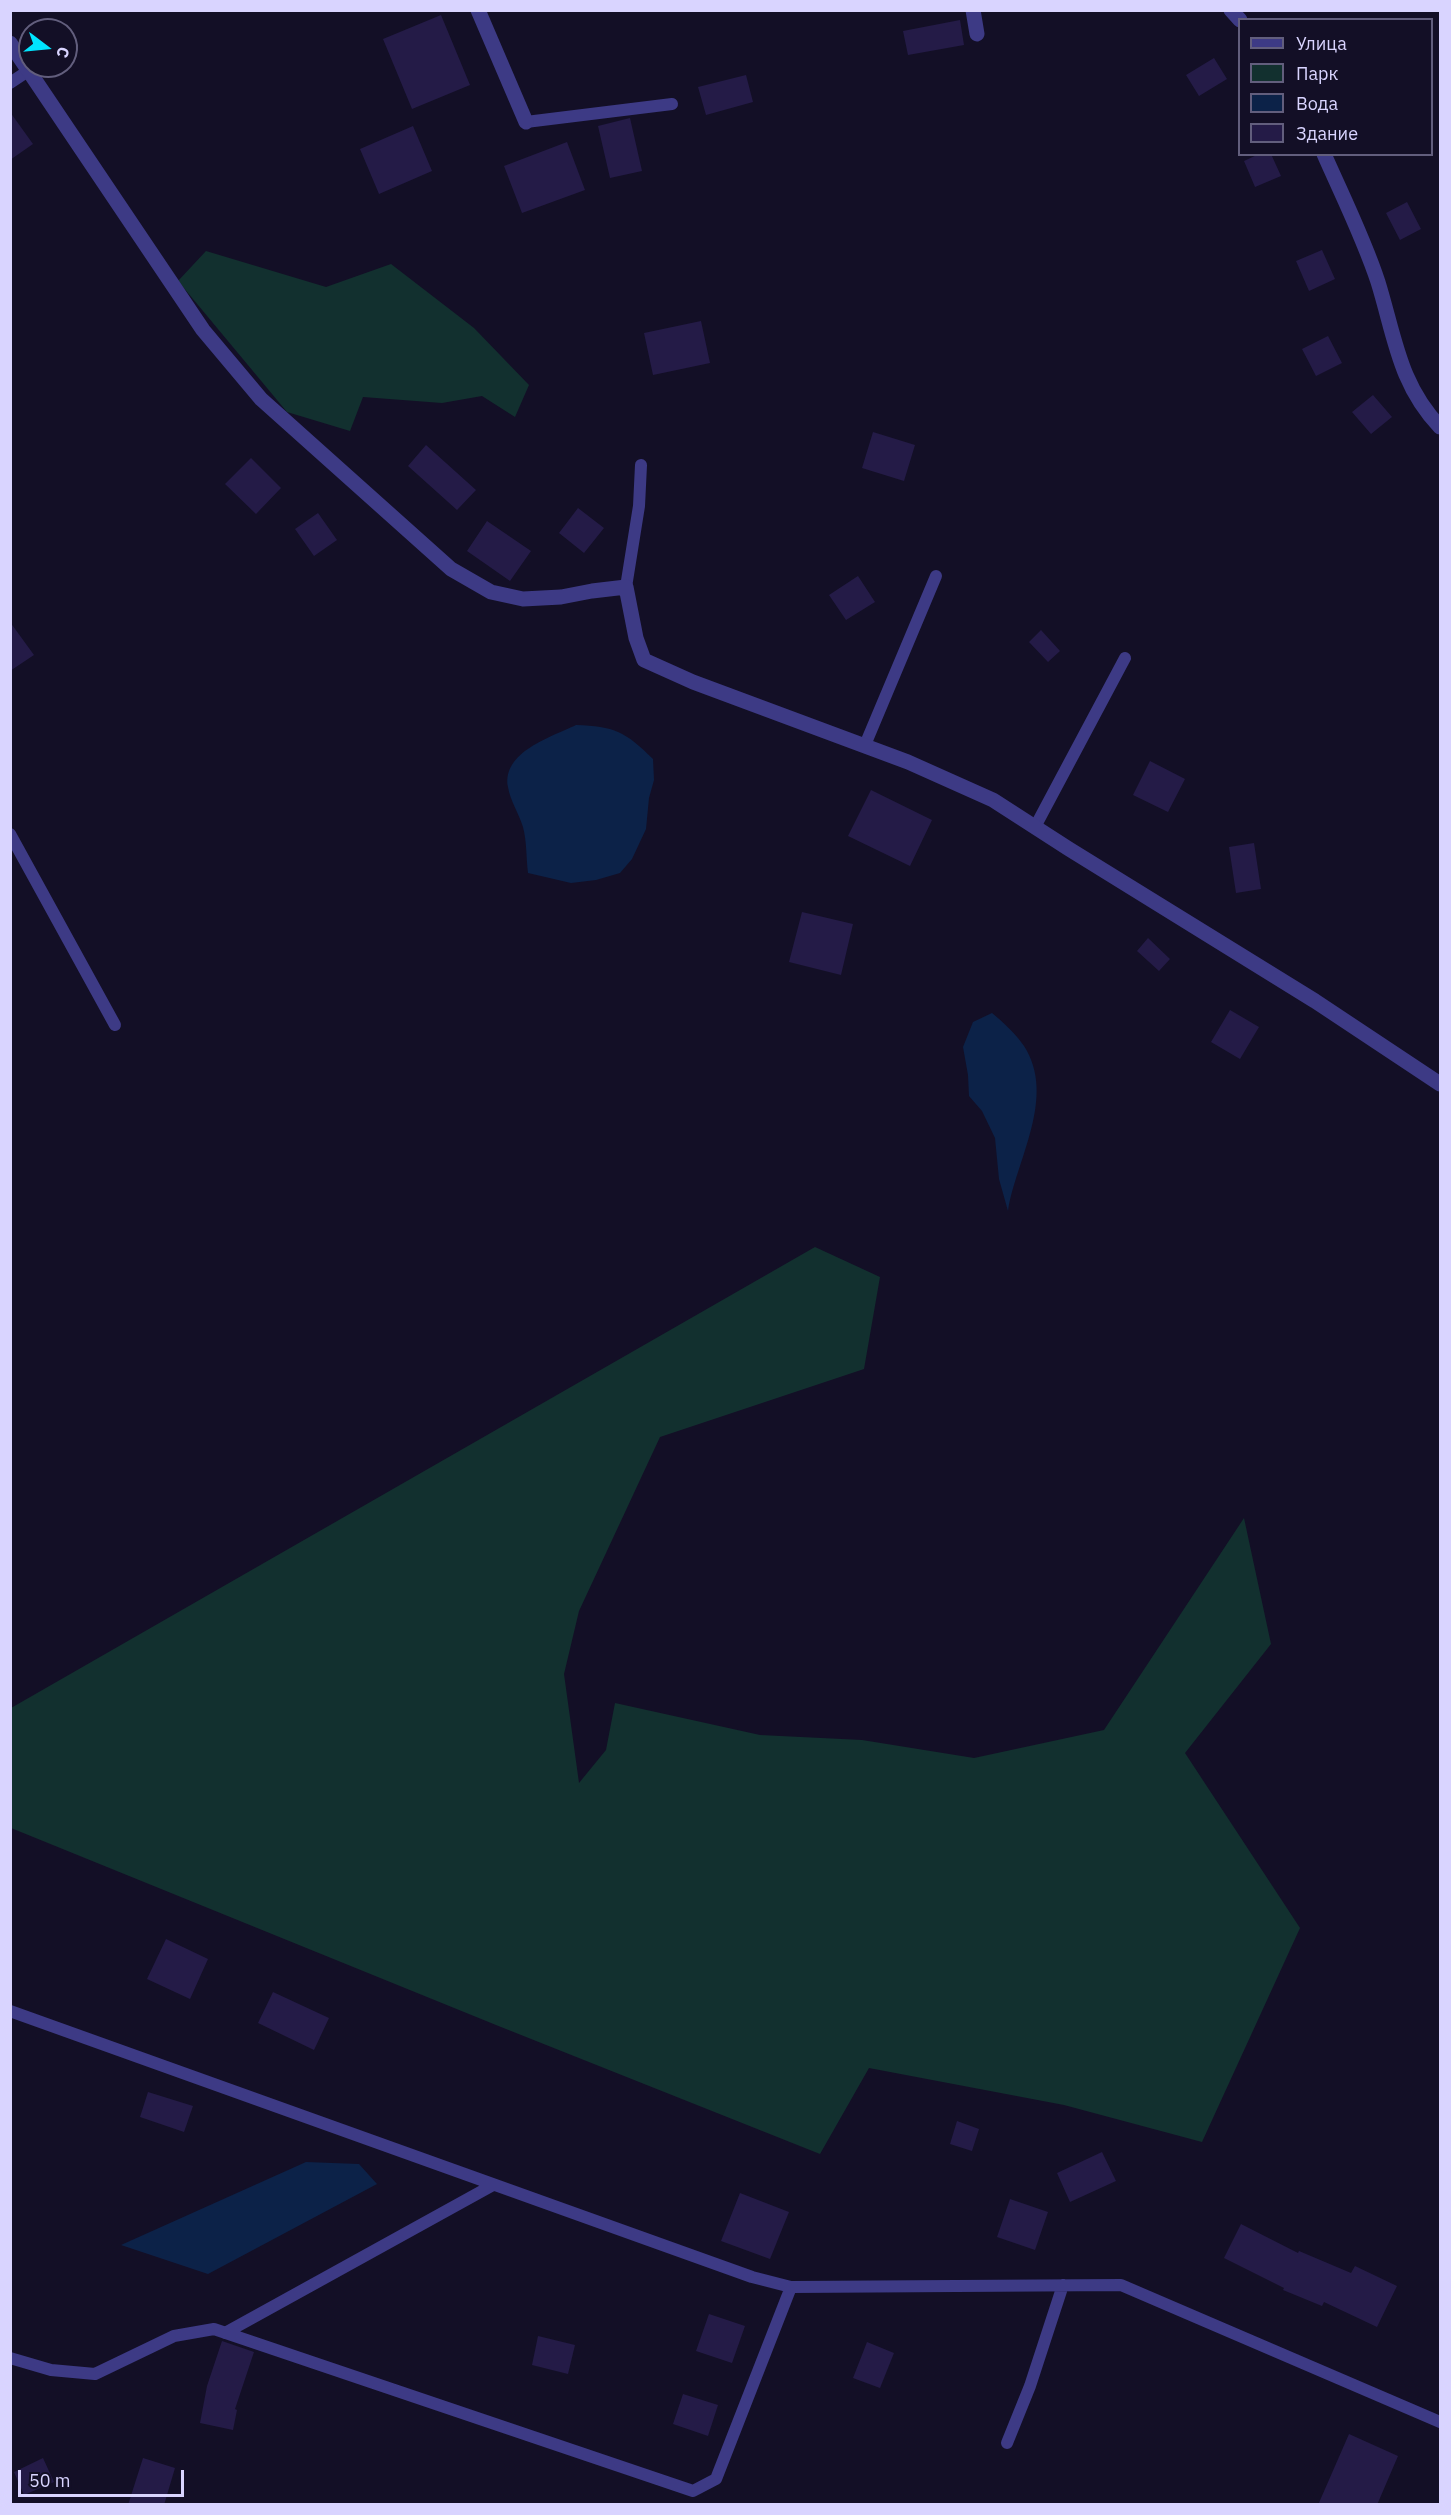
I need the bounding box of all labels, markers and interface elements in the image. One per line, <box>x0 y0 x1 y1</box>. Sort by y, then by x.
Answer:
north arrow <box>18 18 78 78</box>
legend <box>1238 18 1433 156</box>
text: Улица <box>1296 32 1347 55</box>
text: С <box>52 45 74 60</box>
text: Парк <box>1296 62 1338 85</box>
text: Вода <box>1296 92 1338 115</box>
text: Здание <box>1296 122 1358 145</box>
scale bar <box>21 2458 188 2496</box>
text: 50 m <box>29 2469 71 2492</box>

